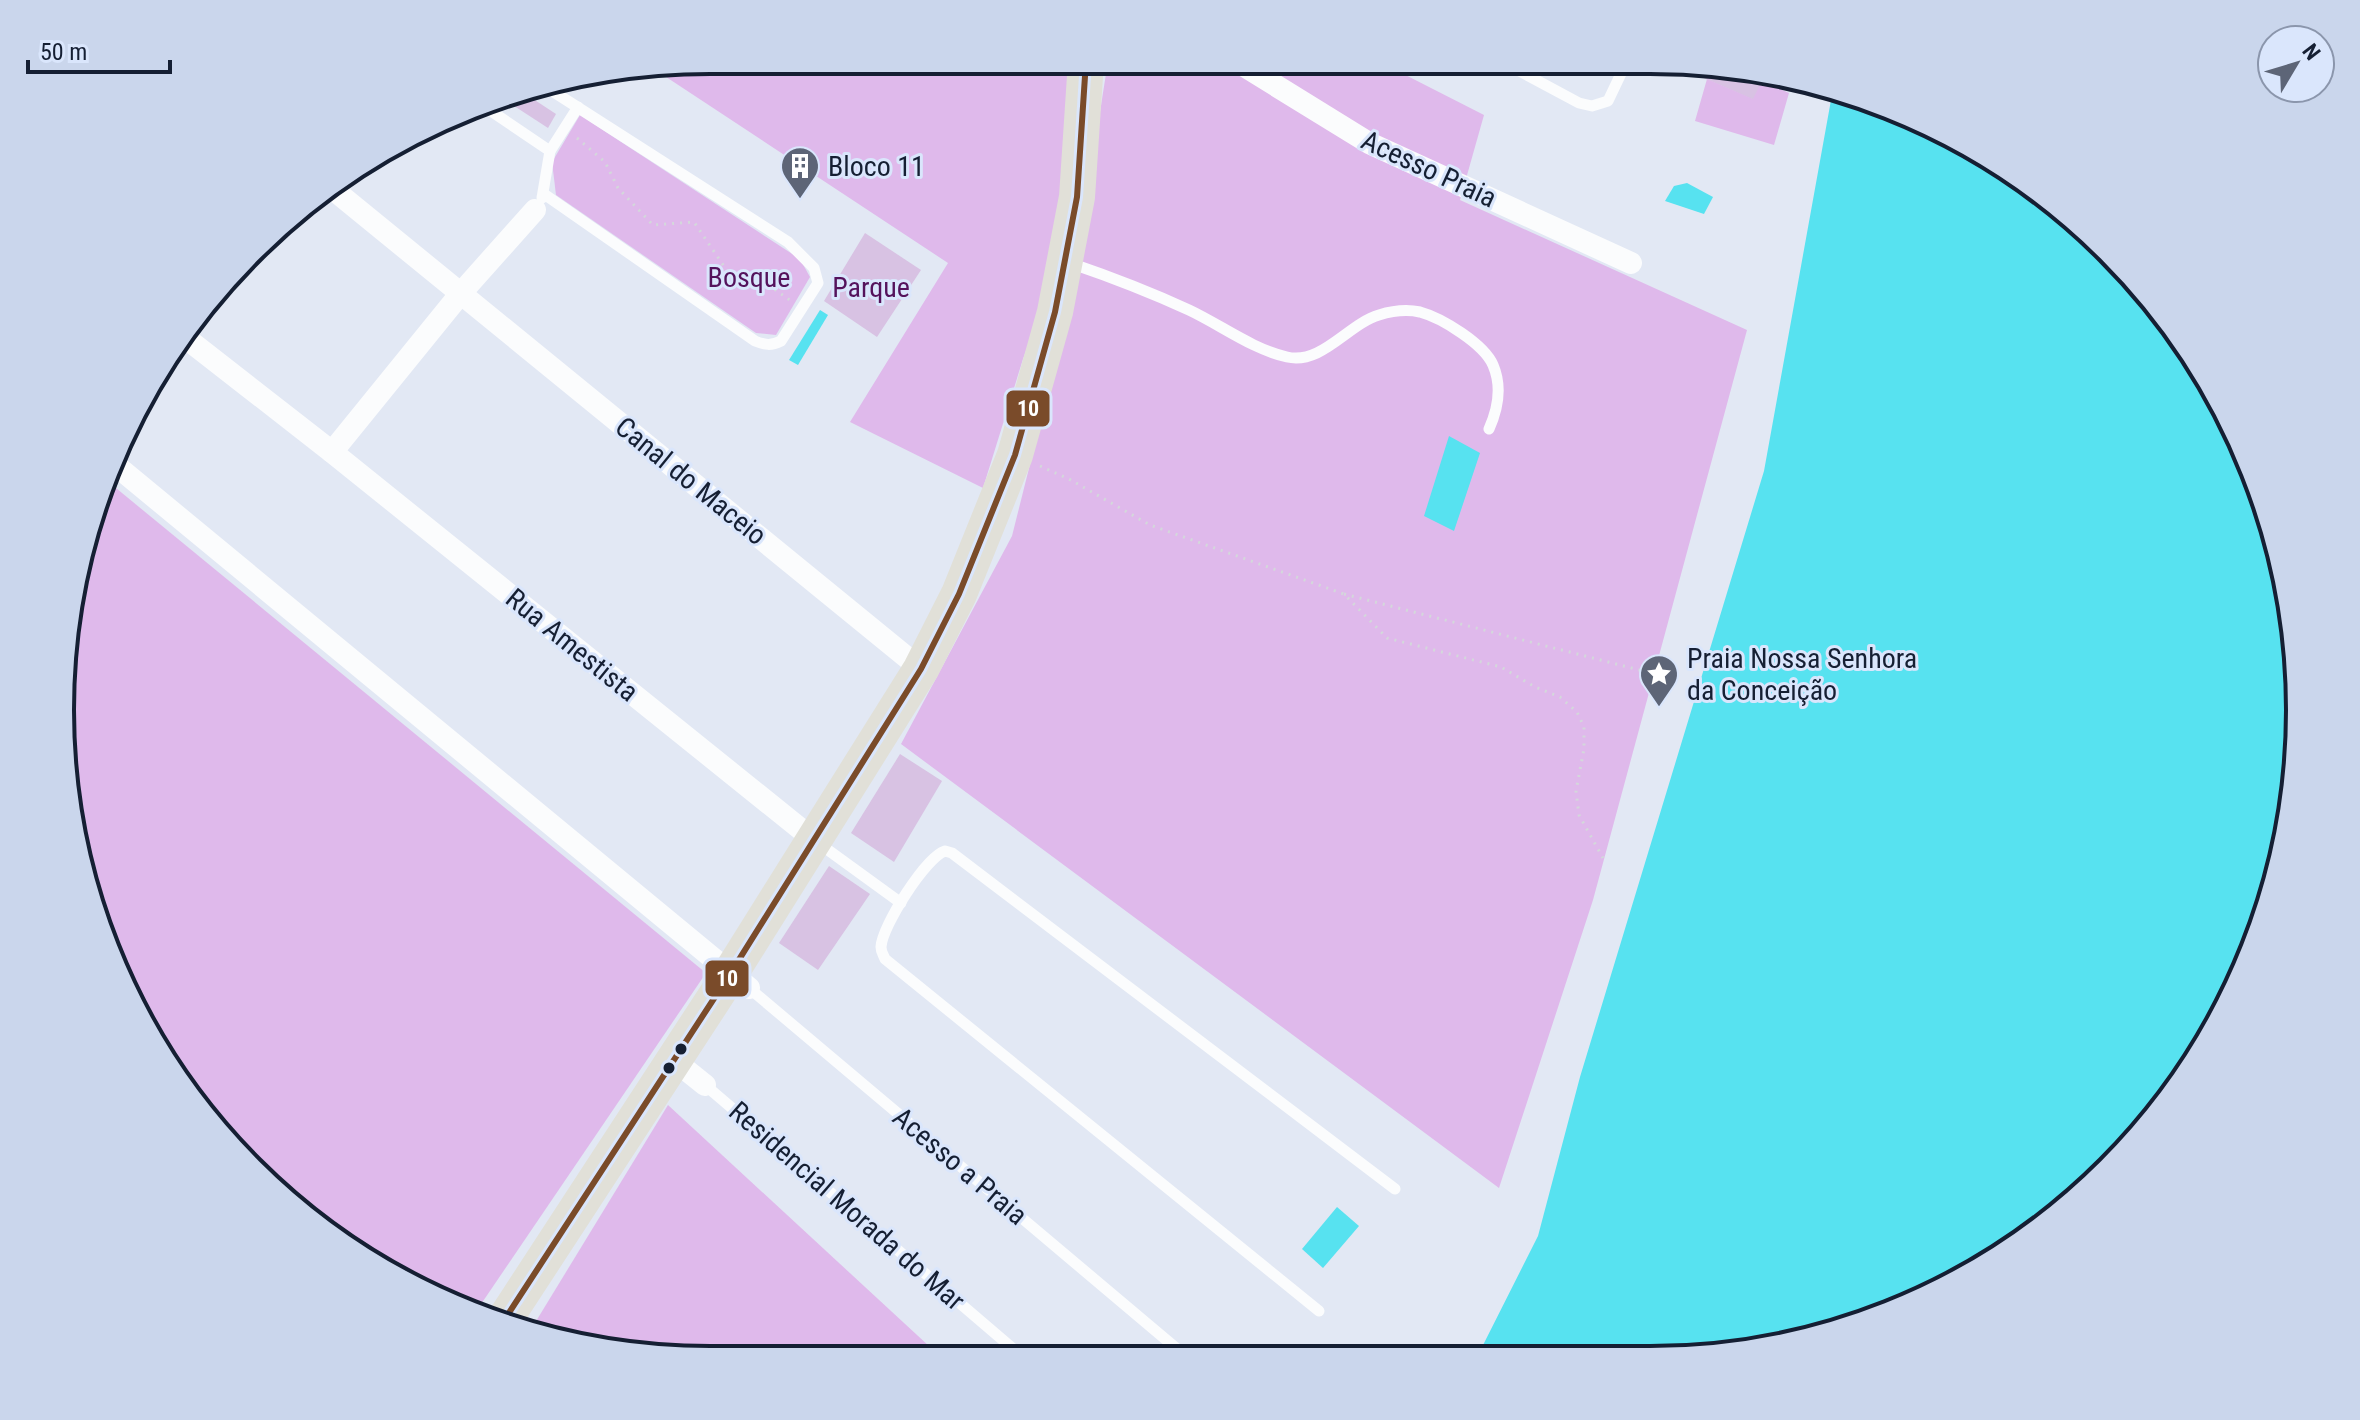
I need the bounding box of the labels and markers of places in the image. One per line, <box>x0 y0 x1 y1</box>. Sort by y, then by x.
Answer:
building icon: Bloco 11 <box>779 145 821 200</box>
place label: Bloco 11 <box>828 150 925 183</box>
place label: Praia Nossa Senhora da Conceição <box>1687 642 1917 707</box>
place icon: Praia Nossa Senhora da Conceição <box>1638 653 1680 708</box>
unlabelled marker <box>673 1041 689 1057</box>
unlabelled marker <box>661 1060 677 1076</box>

